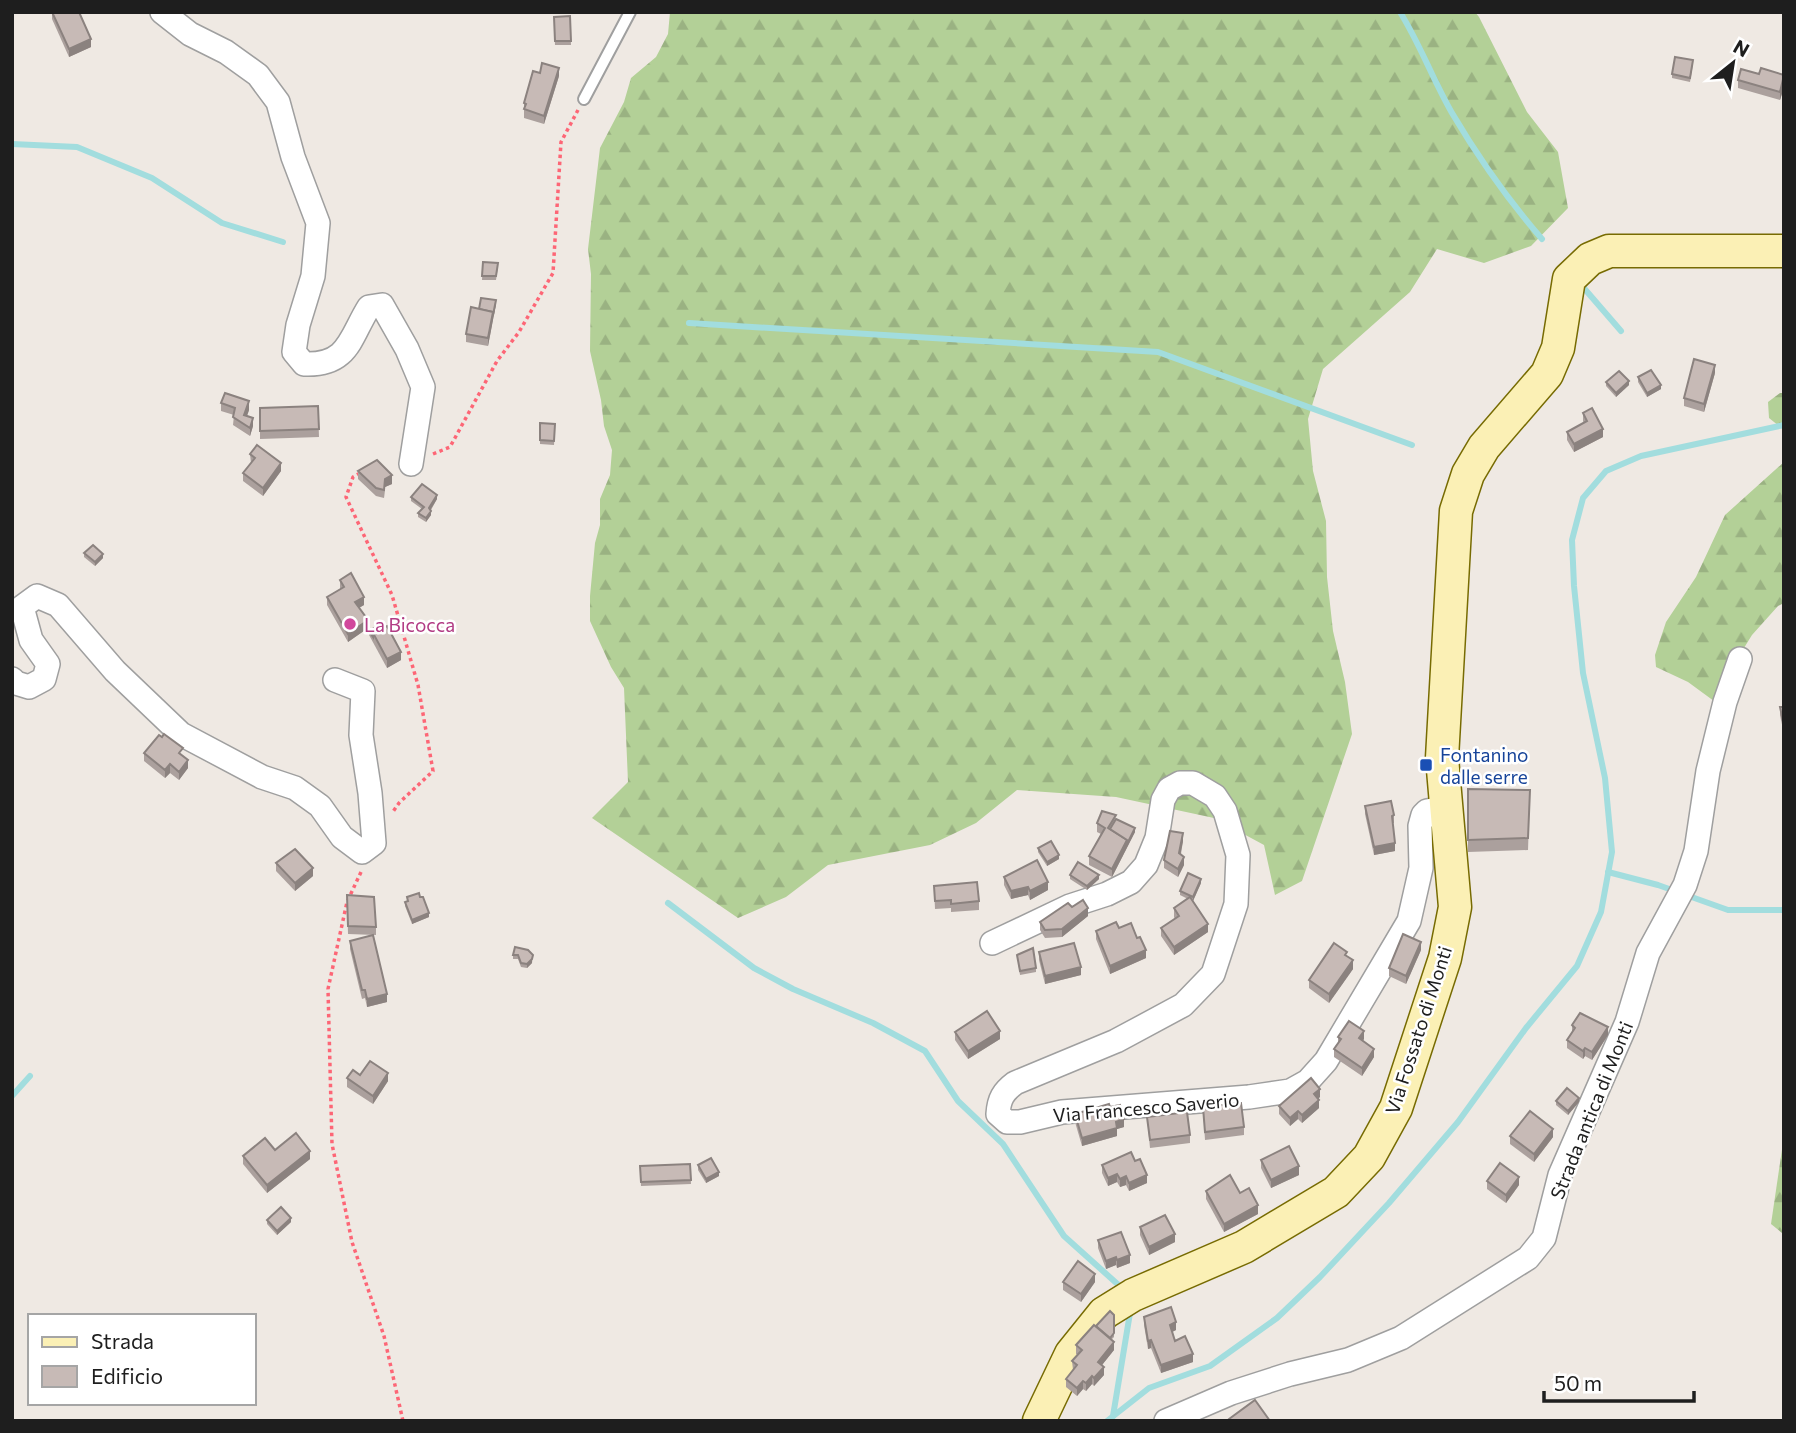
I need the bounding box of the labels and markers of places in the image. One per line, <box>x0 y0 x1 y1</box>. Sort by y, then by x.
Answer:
place label: La Bicocca <box>364 613 455 636</box>
marker: La Bicocca <box>342 616 358 632</box>
place label: Fontanino dalle serre <box>1440 743 1528 788</box>
marker: Fontanino dalle serre <box>1418 757 1434 773</box>

